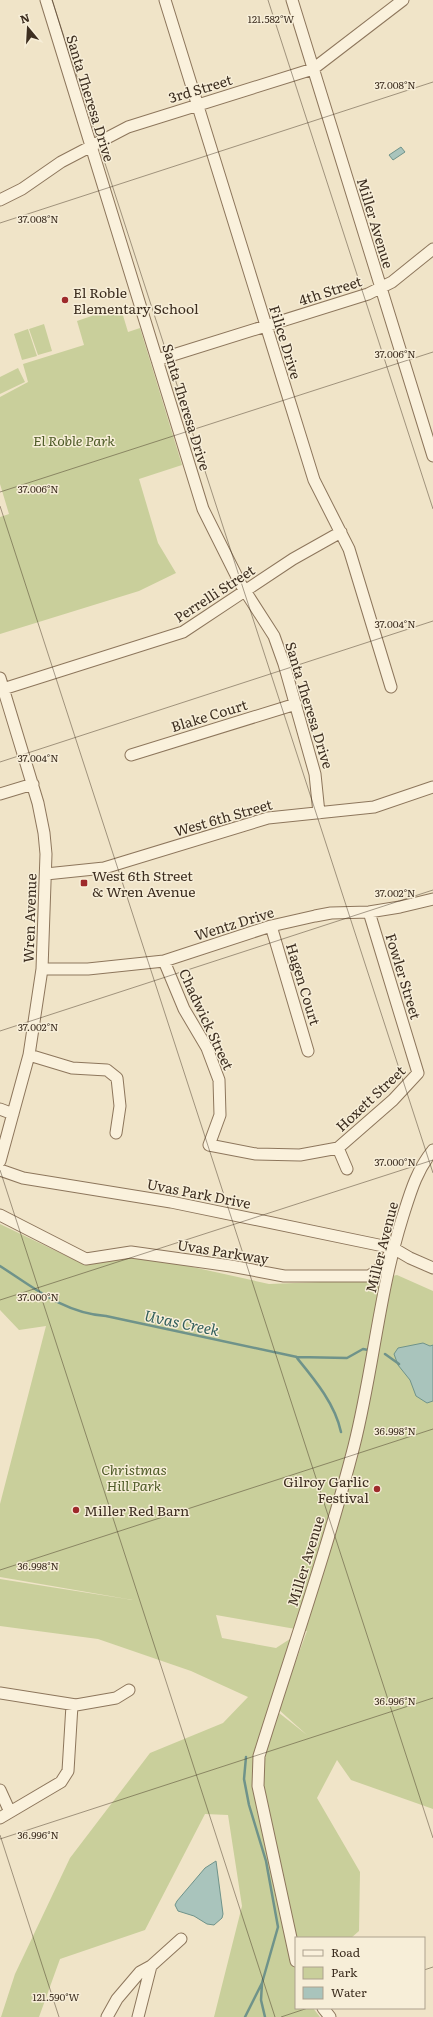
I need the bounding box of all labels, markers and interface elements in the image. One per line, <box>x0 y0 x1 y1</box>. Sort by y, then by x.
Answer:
north arrow <box>8 8 48 48</box>
text: N <box>18 9 31 27</box>
text: 121.582°W <box>248 11 294 26</box>
street label: Santa Theresa Drive <box>62 32 120 164</box>
street label: 3rd Street <box>166 69 235 107</box>
text: 37.008°N <box>374 77 416 92</box>
street label: Miller Avenue <box>353 175 399 271</box>
text: 37.008°N <box>17 211 59 226</box>
street label: 4th Street <box>296 270 365 310</box>
place label: El Roble Elementary School <box>73 282 199 318</box>
marker: El Roble Elementary School <box>60 295 70 305</box>
street label: Filice Drive <box>265 303 307 381</box>
street label: Santa Theresa Drive <box>158 341 216 473</box>
text: 37.006°N <box>374 346 416 361</box>
park label: El Roble Park <box>33 430 115 450</box>
text: 37.006°N <box>17 481 59 496</box>
street label: Perrelli Street <box>170 559 259 627</box>
text: 37.004°N <box>374 616 416 631</box>
street label: Santa Theresa Drive <box>281 639 339 771</box>
street label: Blake Court <box>168 694 250 736</box>
text: 37.004°N <box>17 750 59 765</box>
street label: West 6th Street <box>172 793 275 841</box>
place label: West 6th Street & Wren Avenue <box>92 865 196 901</box>
street label: Wren Avenue <box>17 873 41 963</box>
marker: West 6th Street & Wren Avenue <box>79 878 89 888</box>
text: 37.002°N <box>375 885 415 900</box>
street label: Wentz Drive <box>192 901 276 945</box>
street label: Fowler Street <box>381 931 427 1022</box>
street label: Hagen Court <box>282 940 326 1028</box>
street label: Chadwick Street <box>175 965 239 1073</box>
text: 37.002°N <box>18 1019 58 1034</box>
street label: Hoxett Street <box>331 1060 409 1135</box>
text: 37.000°N <box>374 1154 416 1169</box>
street label: Uvas Park Drive <box>145 1173 253 1213</box>
street label: Miller Avenue <box>360 1199 402 1295</box>
street label: Uvas Parkway <box>176 1234 271 1268</box>
text: 37.000°N <box>17 1289 59 1304</box>
water label: Uvas Creek <box>143 1303 222 1341</box>
text: 36.998°N <box>374 1423 416 1438</box>
park label: Christmas Hill Park <box>101 1459 167 1495</box>
place label: Gilroy Garlic Festival <box>283 1471 369 1507</box>
marker: Gilroy Garlic Festival <box>372 1484 382 1494</box>
place label: Miller Red Barn <box>84 1500 189 1520</box>
marker: Miller Red Barn <box>71 1505 81 1515</box>
street label: Miller Avenue <box>282 1513 328 1609</box>
text: 36.998°N <box>17 1558 59 1573</box>
text: 36.996°N <box>374 1693 416 1708</box>
text: 36.996°N <box>17 1827 59 1842</box>
legend <box>295 1937 425 2009</box>
text: Road <box>331 1943 361 1961</box>
text: Park <box>331 1963 358 1981</box>
text: Water <box>331 1983 367 2001</box>
text: 121.590°W <box>33 1989 79 2004</box>

